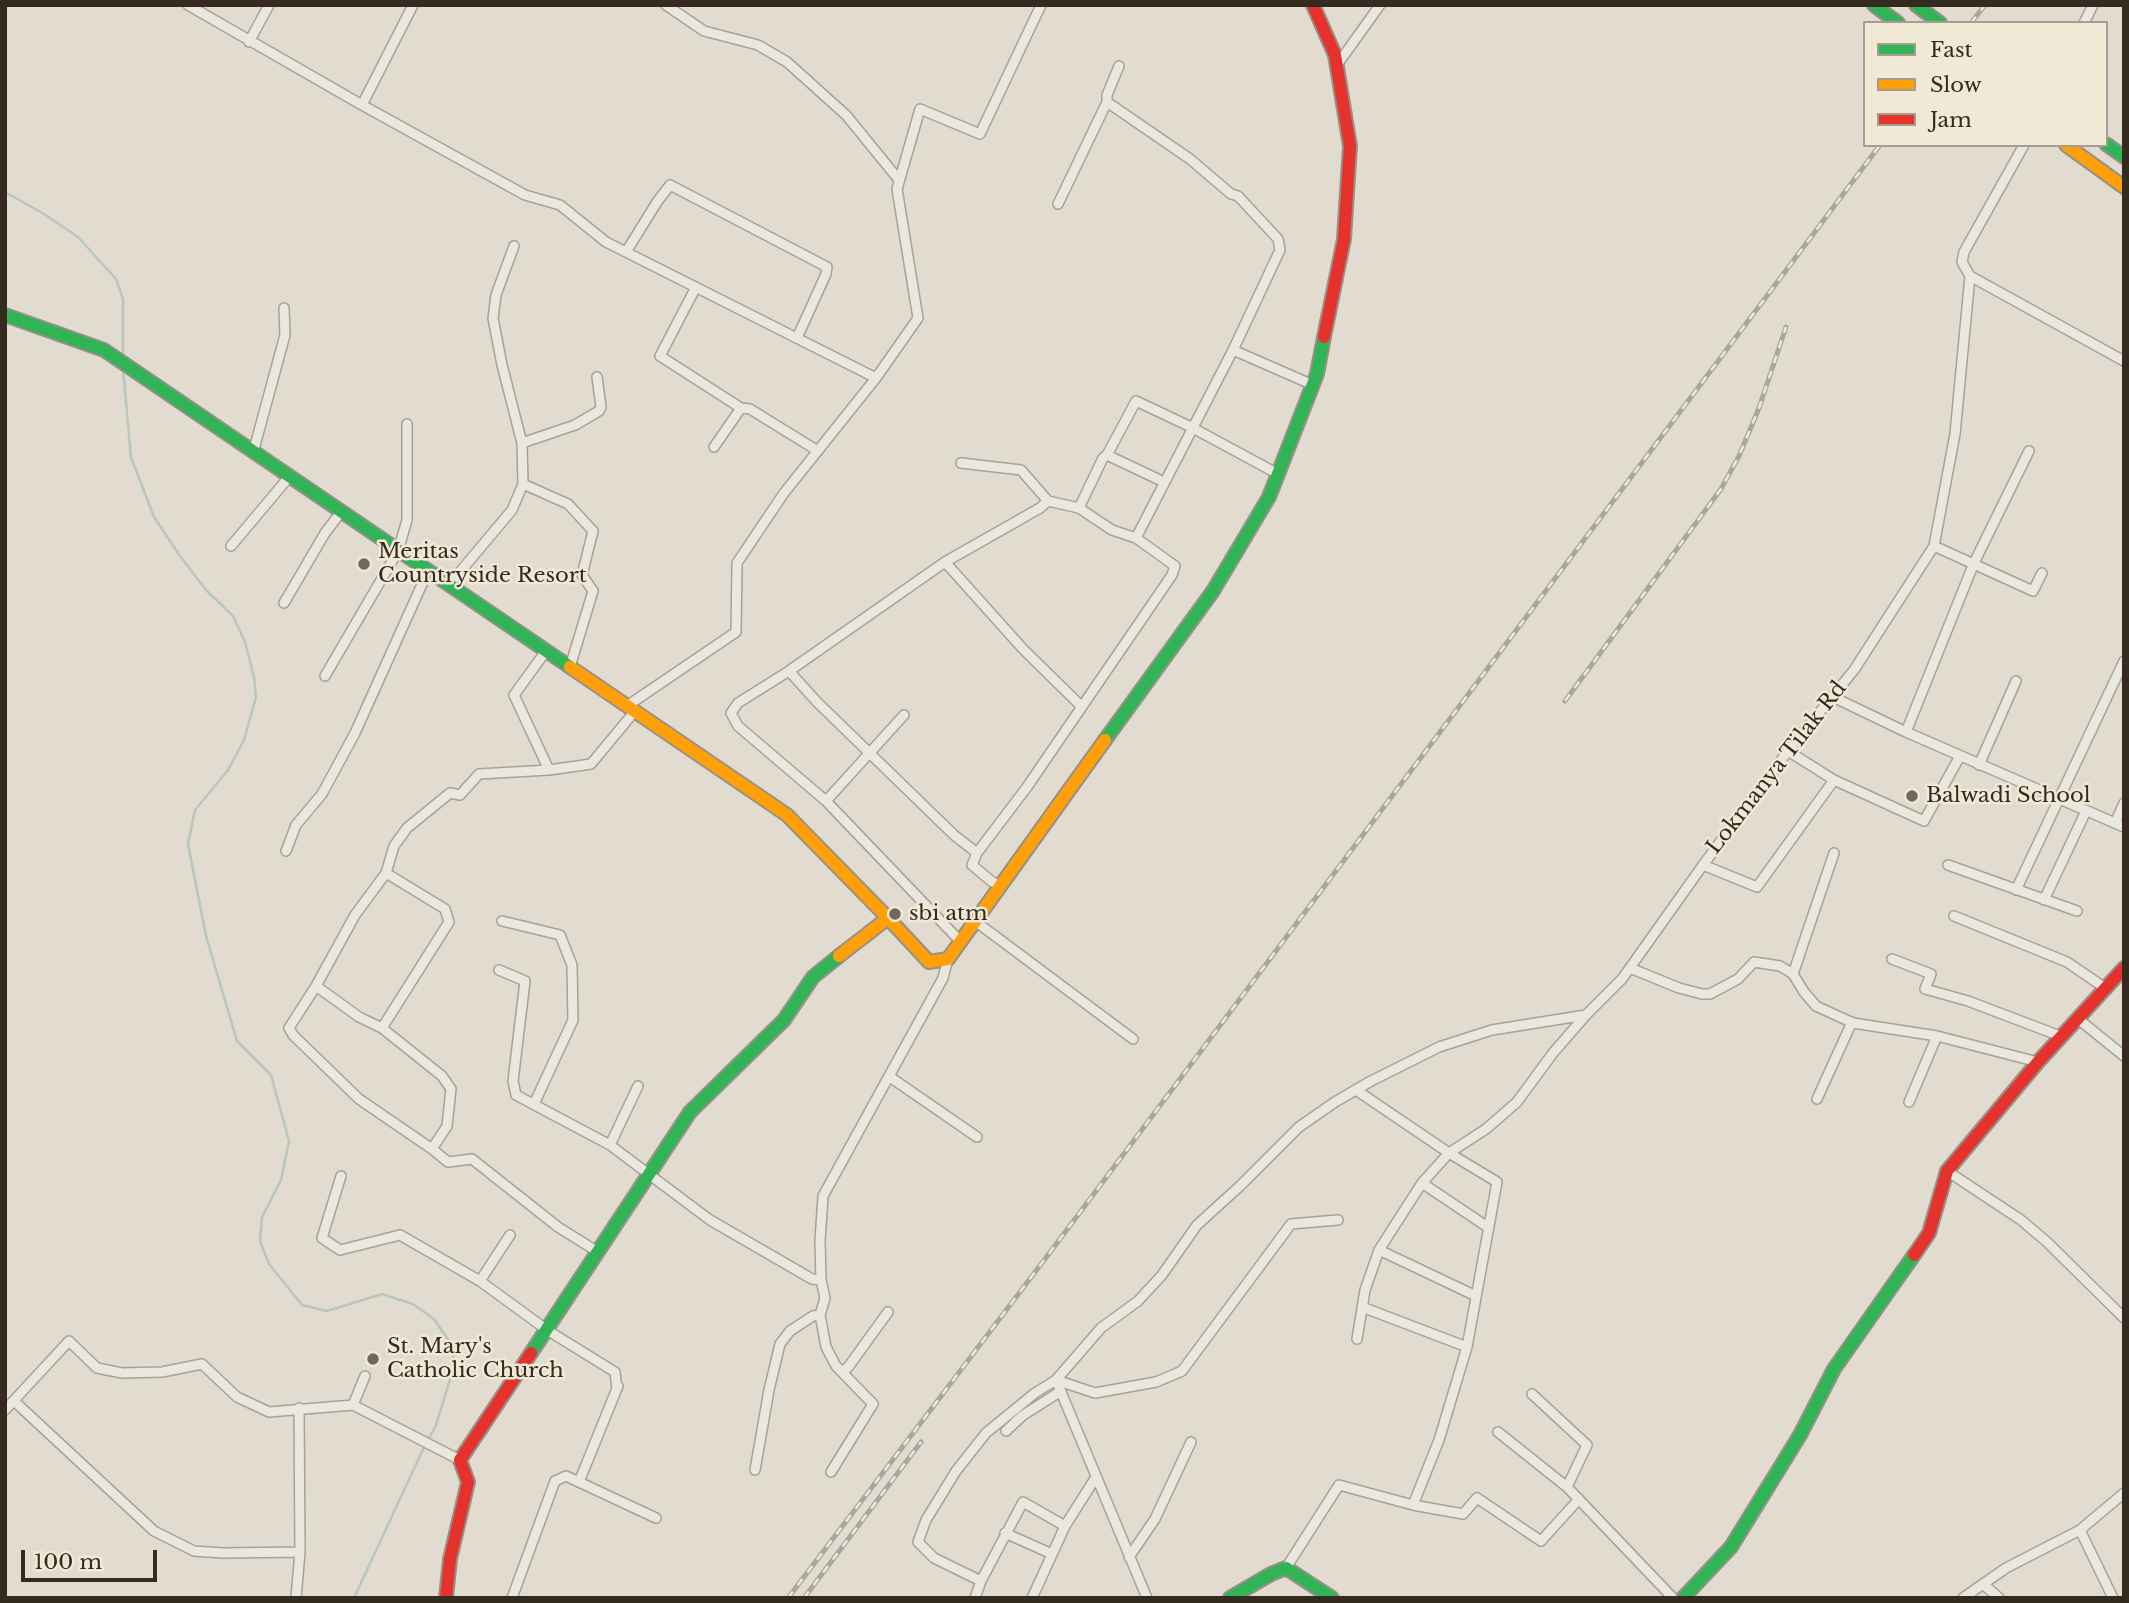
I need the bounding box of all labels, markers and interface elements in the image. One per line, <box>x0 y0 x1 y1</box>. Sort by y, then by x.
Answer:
legend <box>1863 21 2108 147</box>
text: Fast <box>1930 37 1972 63</box>
text: Slow <box>1930 72 1982 98</box>
text: Jam <box>1930 107 1972 133</box>
place label: Meritas Countryside Resort <box>378 539 587 589</box>
marker: Meritas Countryside Resort <box>356 556 372 572</box>
street label: Lokmanya Tilak Rd <box>1702 677 1852 859</box>
place label: Balwadi School <box>1926 783 2091 809</box>
marker: Balwadi School <box>1904 788 1920 804</box>
place label: sbi atm <box>909 901 988 927</box>
marker: sbi atm <box>887 906 903 922</box>
place label: St. Mary's Catholic Church <box>387 1334 564 1384</box>
marker: St. Mary's Catholic Church <box>365 1351 381 1367</box>
scale bar <box>24 1536 161 1580</box>
text: 100 m <box>34 1549 102 1575</box>

